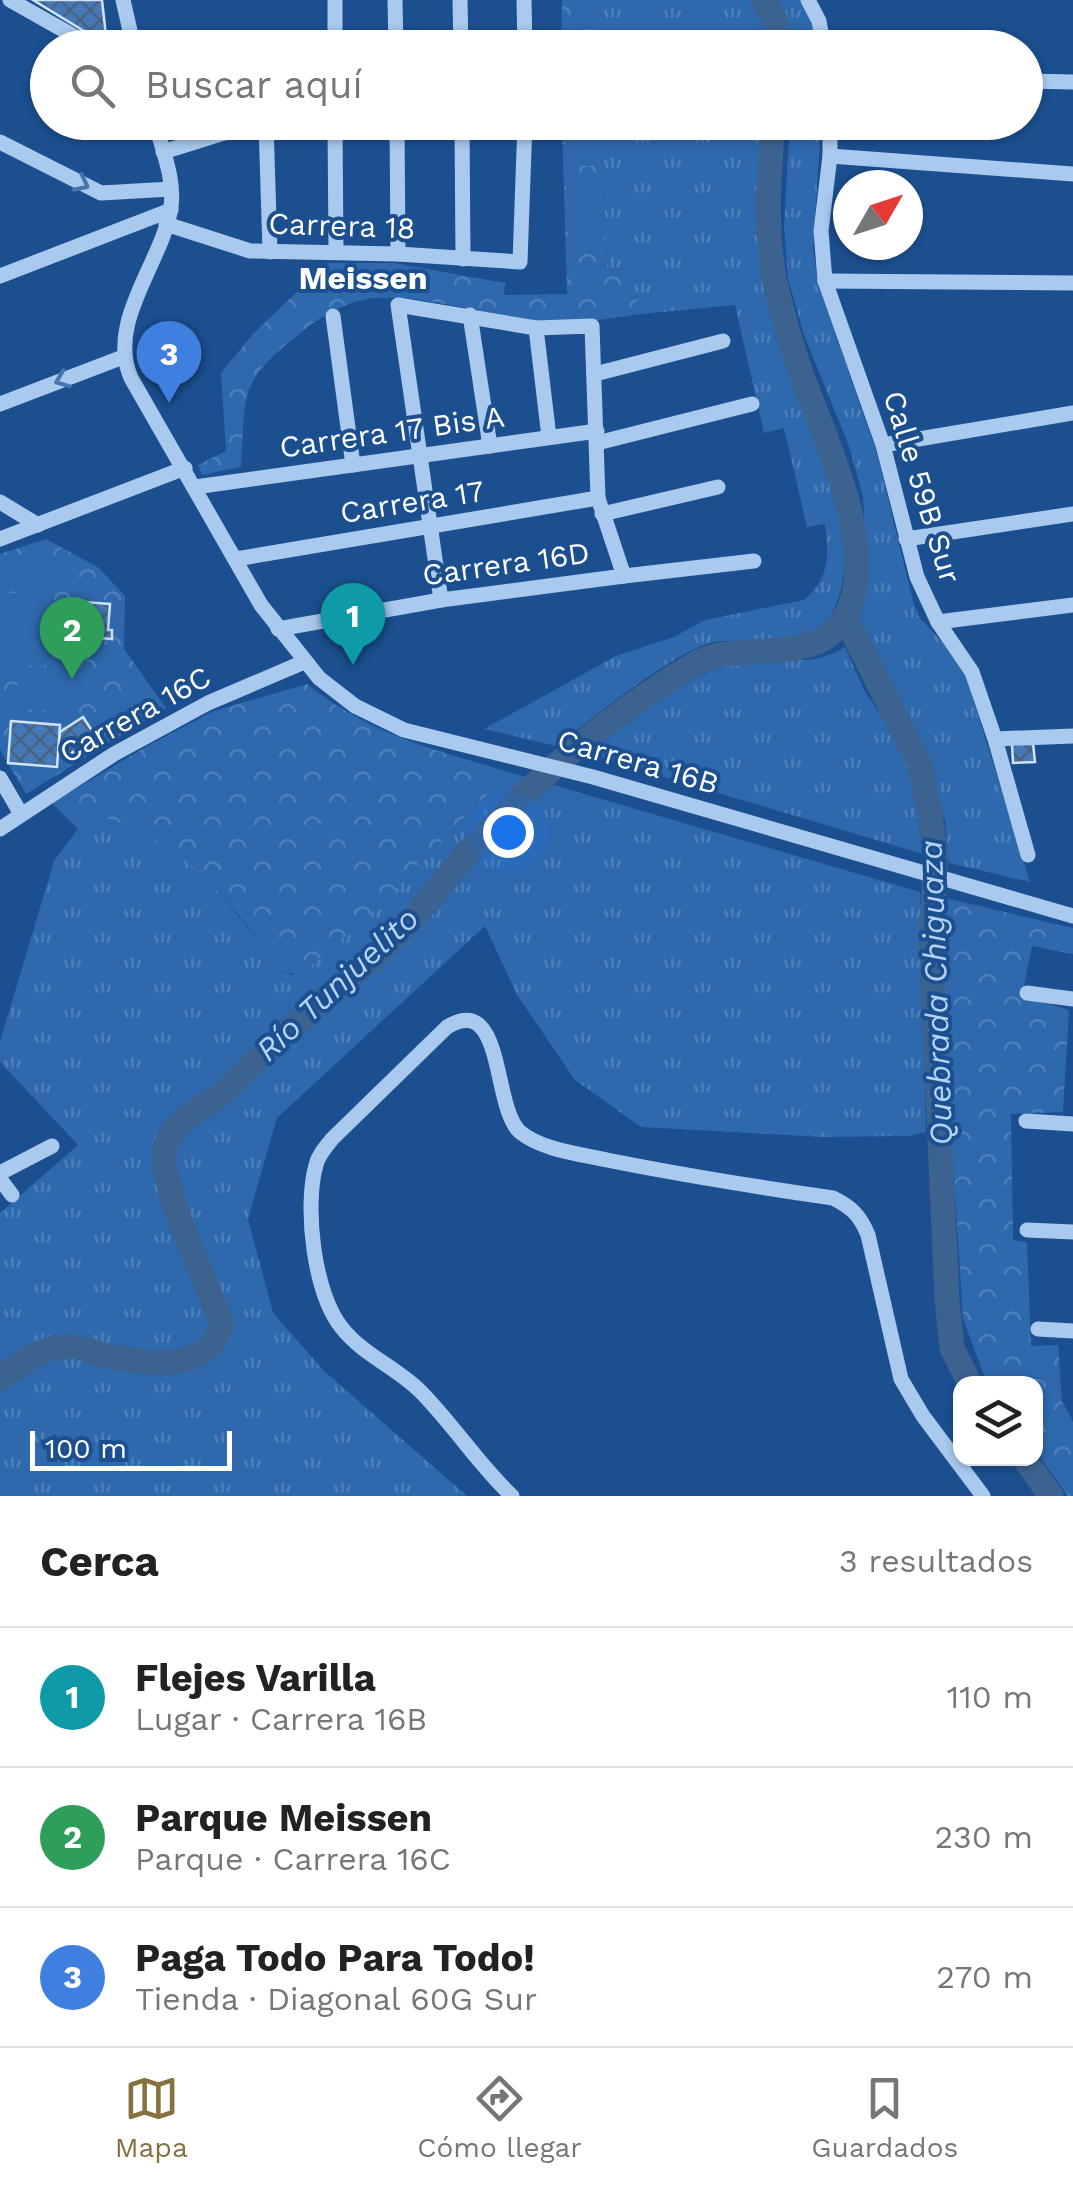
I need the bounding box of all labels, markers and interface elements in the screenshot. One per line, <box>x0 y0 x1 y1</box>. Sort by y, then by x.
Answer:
search box <box>30 30 1043 140</box>
icon: search <box>65 58 120 113</box>
text: Buscar aquí <box>145 63 363 107</box>
north arrow <box>833 170 923 260</box>
one-way arrow <box>72 171 90 191</box>
street label: Carrera 18 <box>268 205 416 246</box>
district label: Meissen <box>298 259 428 297</box>
pin: 3 <box>136 320 202 403</box>
one-way arrow <box>54 368 71 389</box>
street label: Calle 59B Sur <box>877 387 968 587</box>
street label: Carrera 17 Bis A <box>277 398 507 465</box>
street label: Carrera 17 <box>338 473 486 530</box>
street label: Carrera 16D <box>420 534 592 593</box>
pin: 1 <box>320 582 386 665</box>
pin: 2 <box>40 596 104 679</box>
street label: Carrera 16C <box>53 659 216 770</box>
street label: Carrera 16B <box>553 722 723 801</box>
your location <box>483 807 534 858</box>
water label: Quebrada Chiguaza <box>912 840 960 1146</box>
water label: Río Tunjuelito <box>248 899 426 1069</box>
map controls <box>953 1376 1043 1466</box>
button: layers <box>953 1376 1043 1466</box>
scale bar <box>30 1426 232 1470</box>
text: 100 m <box>45 1432 127 1465</box>
text: Cerca <box>40 1537 159 1586</box>
text: 3 resultados <box>839 1542 1033 1580</box>
text: Flejes Varilla <box>135 1656 376 1700</box>
text: 1 <box>66 1678 79 1716</box>
text: 110 m <box>947 1678 1033 1716</box>
text: Lugar · Carrera 16B <box>135 1700 427 1738</box>
text: Parque Meissen <box>135 1796 432 1840</box>
text: 2 <box>63 1818 82 1856</box>
text: 230 m <box>934 1818 1033 1856</box>
text: Parque · Carrera 16C <box>135 1840 451 1878</box>
text: Paga Todo Para Todo! <box>135 1936 535 1980</box>
text: 3 <box>63 1958 82 1996</box>
text: 270 m <box>936 1958 1033 1996</box>
text: Tienda · Diagonal 60G Sur <box>135 1980 537 2018</box>
tab: Mapa <box>115 2071 188 2164</box>
tab: Cómo llegar <box>417 2071 582 2164</box>
tab: Guardados <box>811 2071 958 2164</box>

